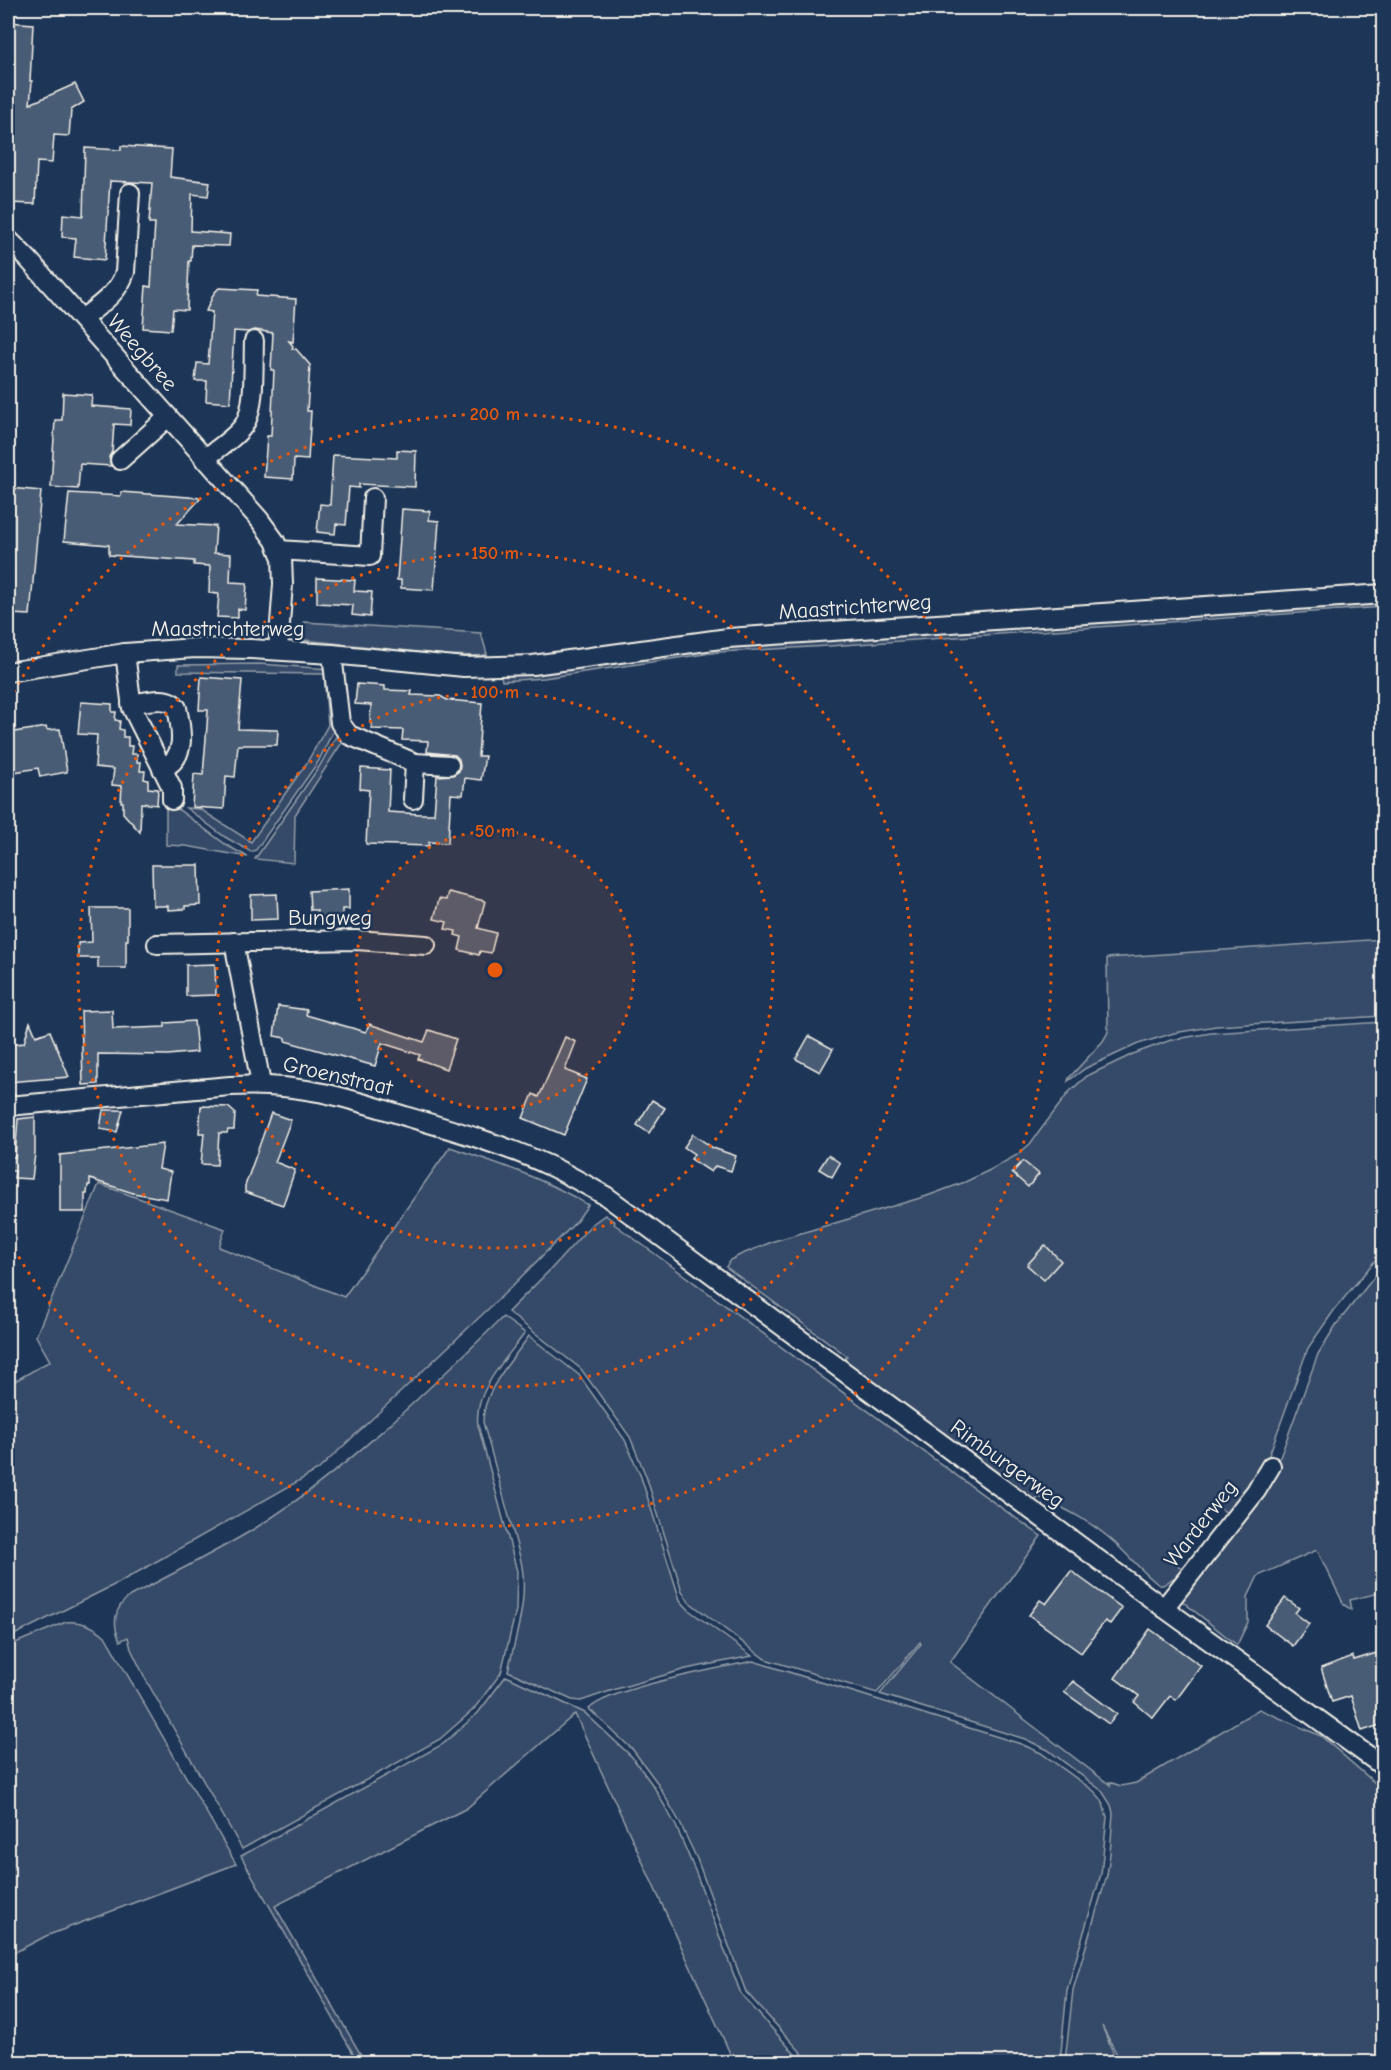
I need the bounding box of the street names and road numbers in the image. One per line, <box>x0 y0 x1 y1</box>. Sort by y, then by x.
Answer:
street label: Weegbree <box>102 309 183 396</box>
street label: Maastrichterweg <box>778 589 933 625</box>
street label: Maastrichterweg <box>151 616 305 642</box>
street label: Bungweg <box>288 905 372 931</box>
street label: Groenstraat <box>280 1051 396 1101</box>
street label: Rimburgerweg <box>945 1414 1069 1514</box>
street label: Warderweg <box>1159 1475 1243 1573</box>

